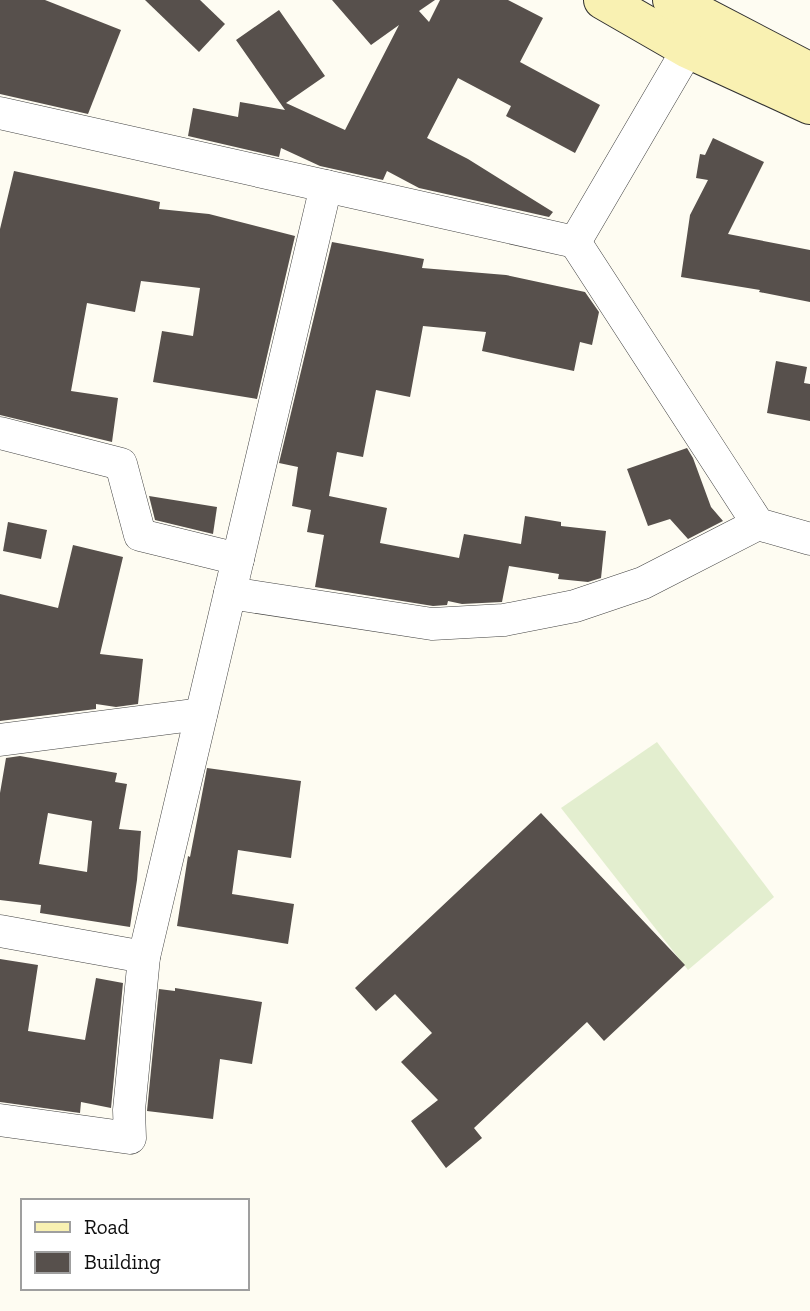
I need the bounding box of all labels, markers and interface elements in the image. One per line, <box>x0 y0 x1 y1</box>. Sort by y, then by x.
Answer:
legend <box>21 1199 248 1290</box>
text: Road <box>84 1214 130 1239</box>
text: Building <box>84 1249 161 1274</box>

